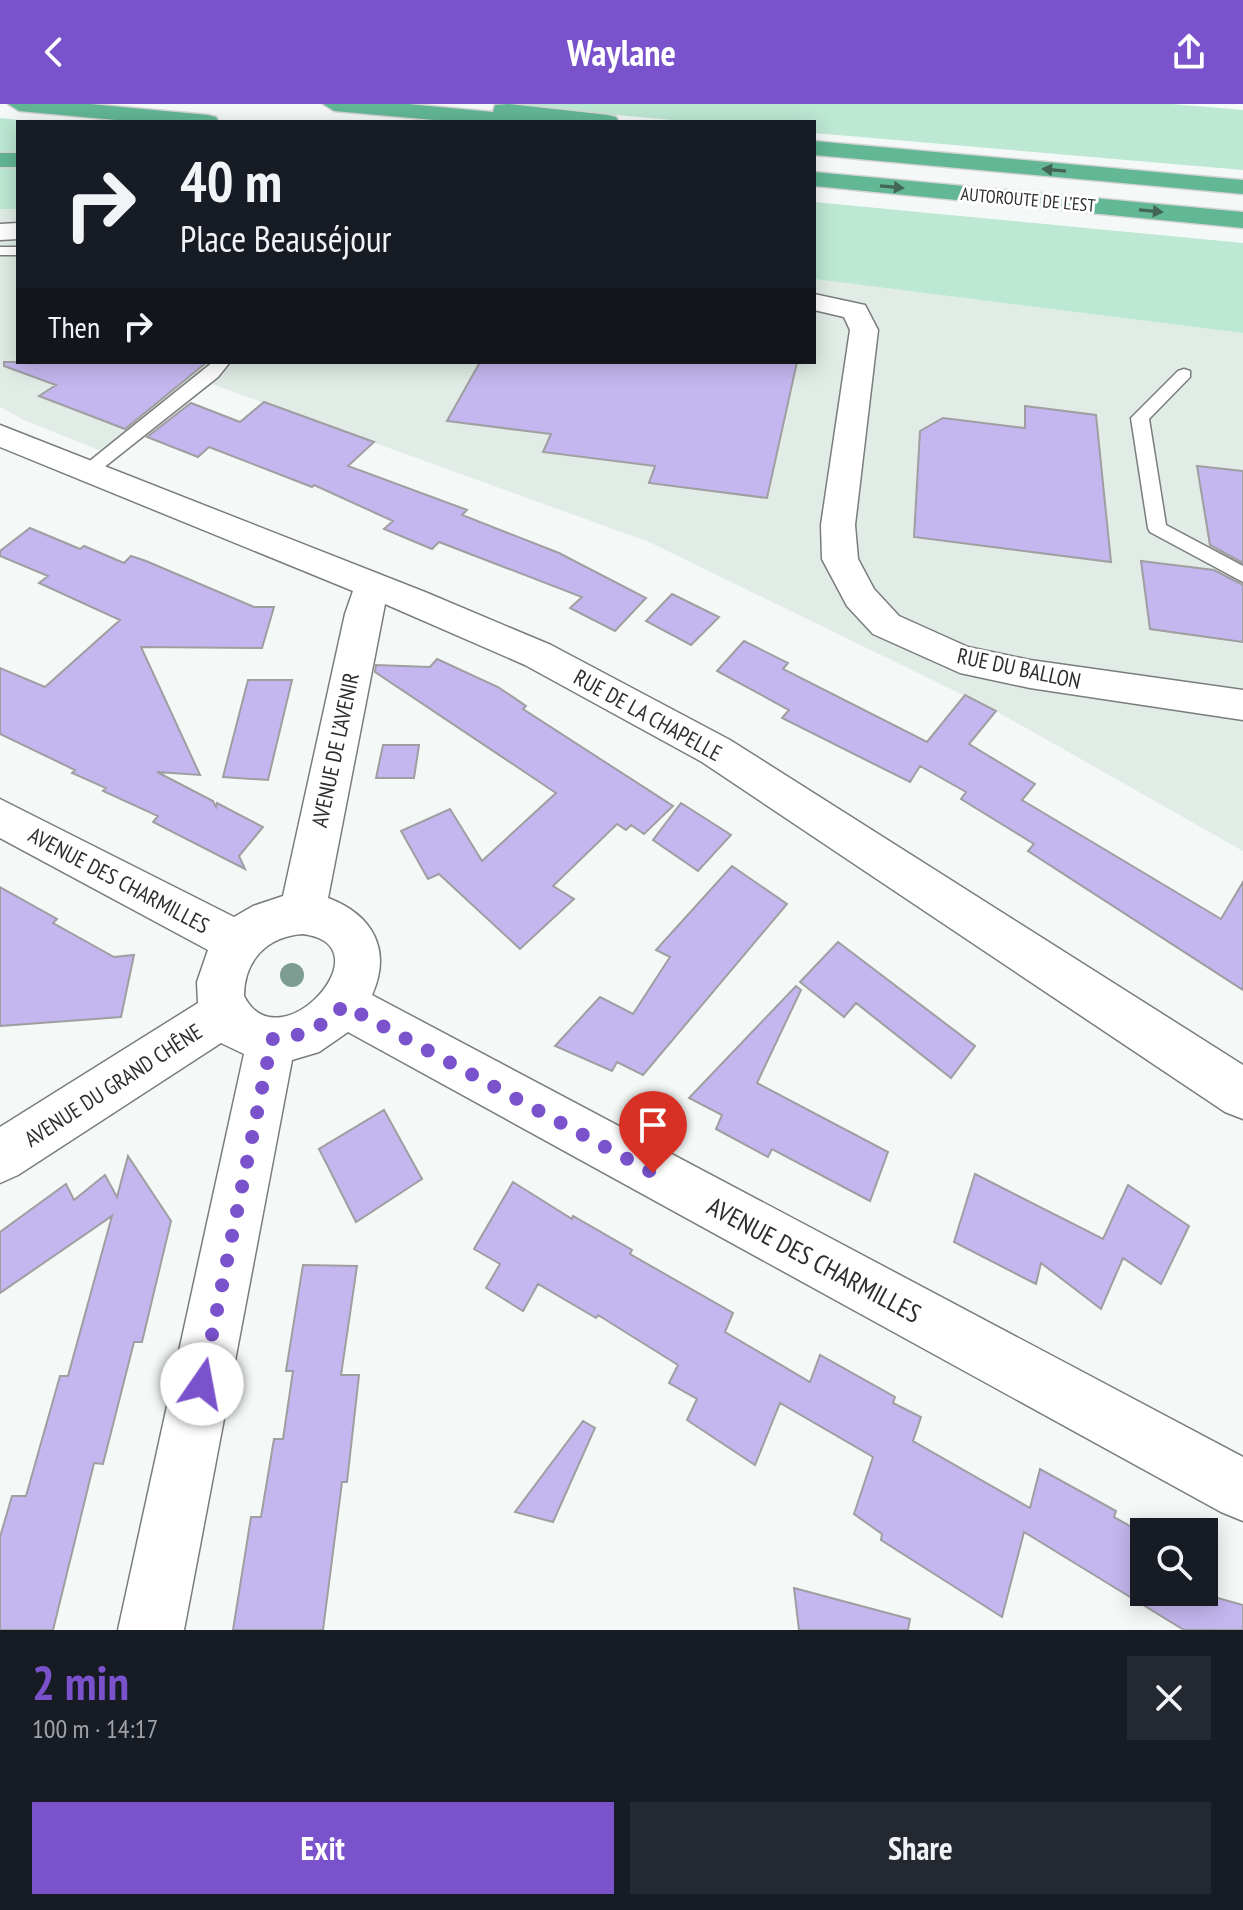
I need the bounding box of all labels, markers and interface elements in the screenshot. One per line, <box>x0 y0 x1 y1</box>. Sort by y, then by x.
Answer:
text: Waylane <box>567 29 676 76</box>
icon: back <box>32 30 76 74</box>
icon: share <box>1167 30 1211 74</box>
text: 40 m <box>180 145 282 217</box>
icon: right <box>48 152 152 256</box>
one-way arrow <box>1041 163 1066 176</box>
one-way arrow <box>880 180 905 193</box>
street label: AUTOROUTE DE L’EST <box>960 182 1096 217</box>
one-way arrow <box>1138 205 1163 218</box>
text: Place Beauséjour <box>180 215 391 262</box>
icon: right <box>116 304 160 348</box>
text: Then <box>48 307 100 346</box>
street label: RUE DU BALLON <box>955 641 1083 695</box>
street label: RUE DE LA CHAPELLE <box>569 663 727 767</box>
street label: AVENUE DE L’AVENIR <box>305 670 365 830</box>
street label: AVENUE DES CHARMILLES <box>24 821 214 939</box>
street label: AVENUE DU GRAND CHÊNE <box>19 1017 207 1153</box>
pin <box>619 1091 687 1173</box>
icon: arrive <box>631 1103 675 1147</box>
street label: AVENUE DES CHARMILLES <box>702 1189 927 1330</box>
position arrow <box>160 1342 244 1426</box>
map controls <box>1130 1518 1218 1606</box>
button: search <box>1130 1518 1218 1606</box>
text: 2 min <box>32 1651 129 1713</box>
button: close <box>1127 1656 1211 1740</box>
text: 100 m · 14:17 <box>32 1712 158 1745</box>
button: Exit <box>32 1802 614 1894</box>
button: Share <box>630 1802 1211 1894</box>

